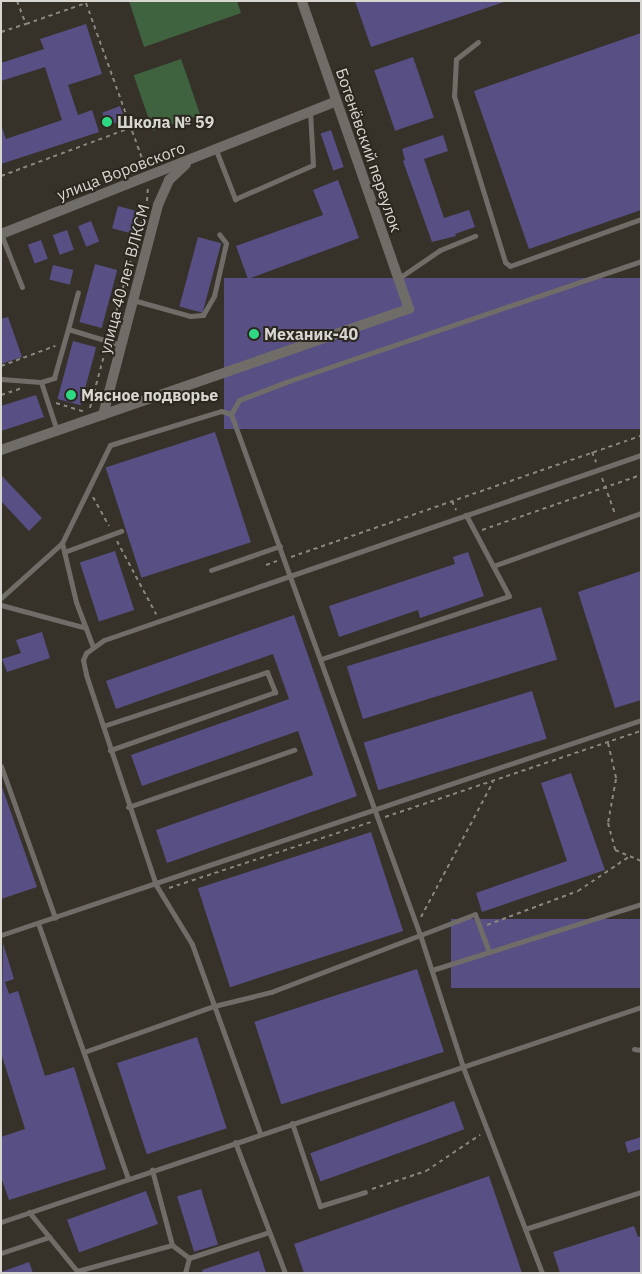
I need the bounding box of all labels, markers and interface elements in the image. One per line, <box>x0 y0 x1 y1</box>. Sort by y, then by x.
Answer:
street label: Ботенёвский переулок <box>332 66 406 234</box>
place label: Школа № 59 <box>117 112 214 132</box>
marker: Школа № 59 <box>101 116 113 128</box>
street label: улица Воровского <box>54 138 188 204</box>
street label: улица 40 лет ВЛКСМ <box>95 202 153 356</box>
place label: Механик-40 <box>264 324 358 344</box>
marker: Механик-40 <box>248 328 260 340</box>
place label: Мясное подворье <box>81 385 218 405</box>
marker: Мясное подворье <box>65 389 77 401</box>

